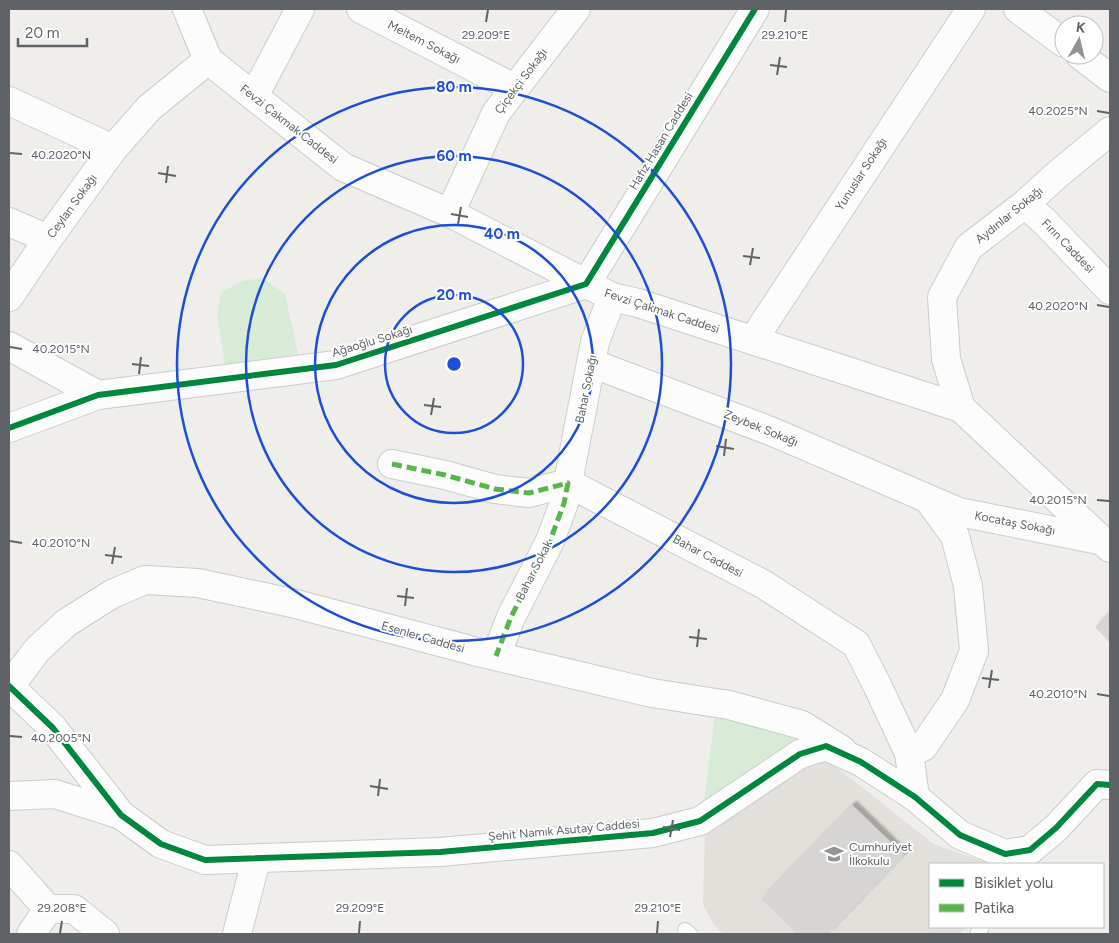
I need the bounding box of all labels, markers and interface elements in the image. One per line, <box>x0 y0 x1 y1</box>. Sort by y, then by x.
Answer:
scale bar <box>18 15 86 47</box>
north arrow <box>1054 15 1104 65</box>
street label: Meltem Sokağı <box>385 18 463 66</box>
text: K <box>1075 19 1087 37</box>
text: 20 m <box>25 24 59 42</box>
text: 29.209°E <box>462 28 510 42</box>
text: 29.210°E <box>762 28 808 42</box>
street label: Çiçekçi Sokağı <box>492 45 550 117</box>
text: 80 m <box>436 78 472 96</box>
street label: Fevzi Çakmak Caddesi <box>237 81 341 167</box>
street label: Hafız Hasan Caddesi <box>626 90 696 192</box>
text: 40.2025°N <box>1028 104 1088 118</box>
street label: Yunuslar Sokağı <box>832 135 890 213</box>
text: 60 m <box>436 147 472 165</box>
text: 40.2020°N <box>31 148 91 162</box>
street label: Ceylan Sokağı <box>44 171 100 241</box>
street label: Aydınlar Sokağı <box>973 184 1045 246</box>
street label: Fırın Caddesi <box>1039 216 1097 276</box>
text: 40 m <box>484 225 520 243</box>
text: 20 m <box>436 286 472 304</box>
street label: Fevzi Çakmak Caddesi <box>603 286 721 336</box>
text: 40.2020°N <box>1028 299 1088 313</box>
street label: Ağaoğlu Sokağı <box>330 322 414 360</box>
text: 40.2015°N <box>32 342 90 356</box>
street label: Bahar Sokağı <box>573 354 599 424</box>
centre of rings <box>445 355 463 373</box>
street label: Zeybek Sokağı <box>722 407 800 449</box>
text: 40.2015°N <box>1029 493 1087 507</box>
street label: Kocataş Sokağı <box>973 508 1057 538</box>
street label: Bahar Caddesi <box>671 532 745 580</box>
text: 40.2010°N <box>32 536 90 550</box>
street label: Bahar Sokak <box>513 538 555 602</box>
street label: Esenler Caddesi <box>380 618 466 656</box>
text: 40.2010°N <box>1029 687 1087 701</box>
text: 40.2005°N <box>31 731 91 745</box>
street label: Şehit Namık Asutay Caddesi <box>488 816 640 844</box>
place label: Cumhuriyet İlkokulu <box>849 840 913 868</box>
school or university icon: Cumhuriyet İlkokulu <box>823 843 845 865</box>
legend <box>929 863 1104 928</box>
text: Bisiklet yolu <box>974 874 1053 892</box>
text: Patika <box>974 899 1014 917</box>
text: 29.208°E <box>37 901 87 915</box>
text: 29.209°E <box>336 901 384 915</box>
text: 29.210°E <box>635 901 681 915</box>

